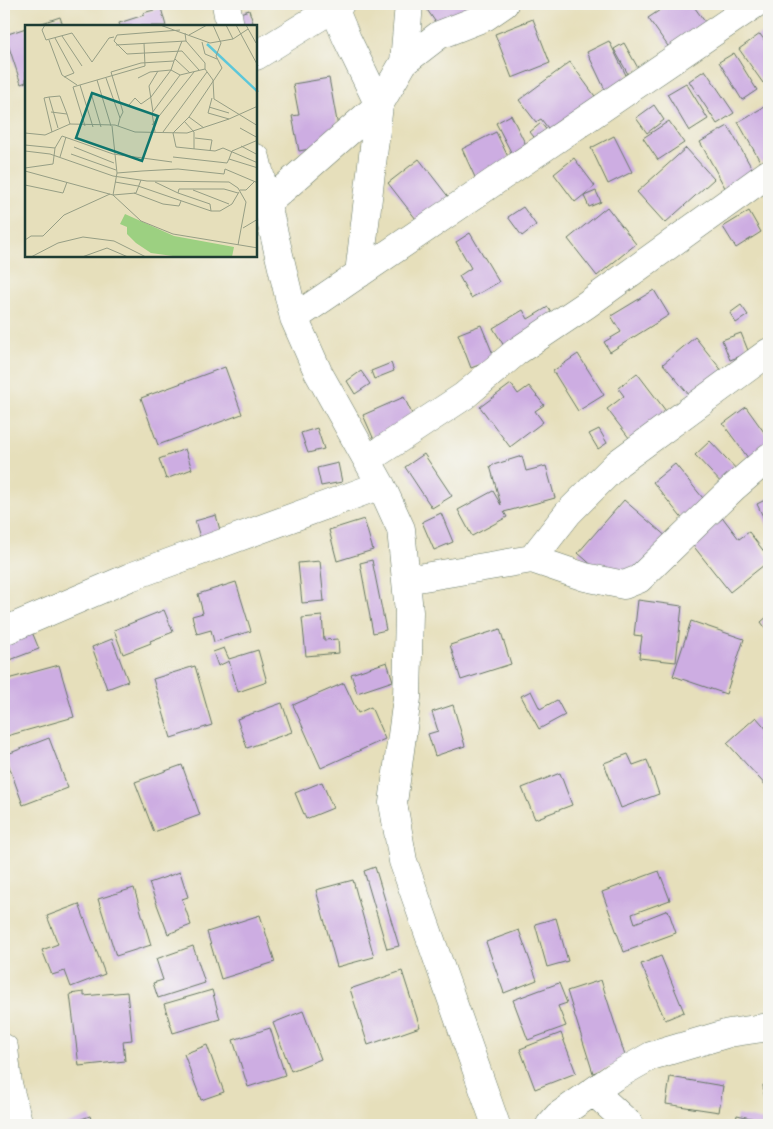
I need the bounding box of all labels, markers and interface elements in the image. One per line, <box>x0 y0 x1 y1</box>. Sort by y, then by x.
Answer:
inset map <box>25 25 258 258</box>

